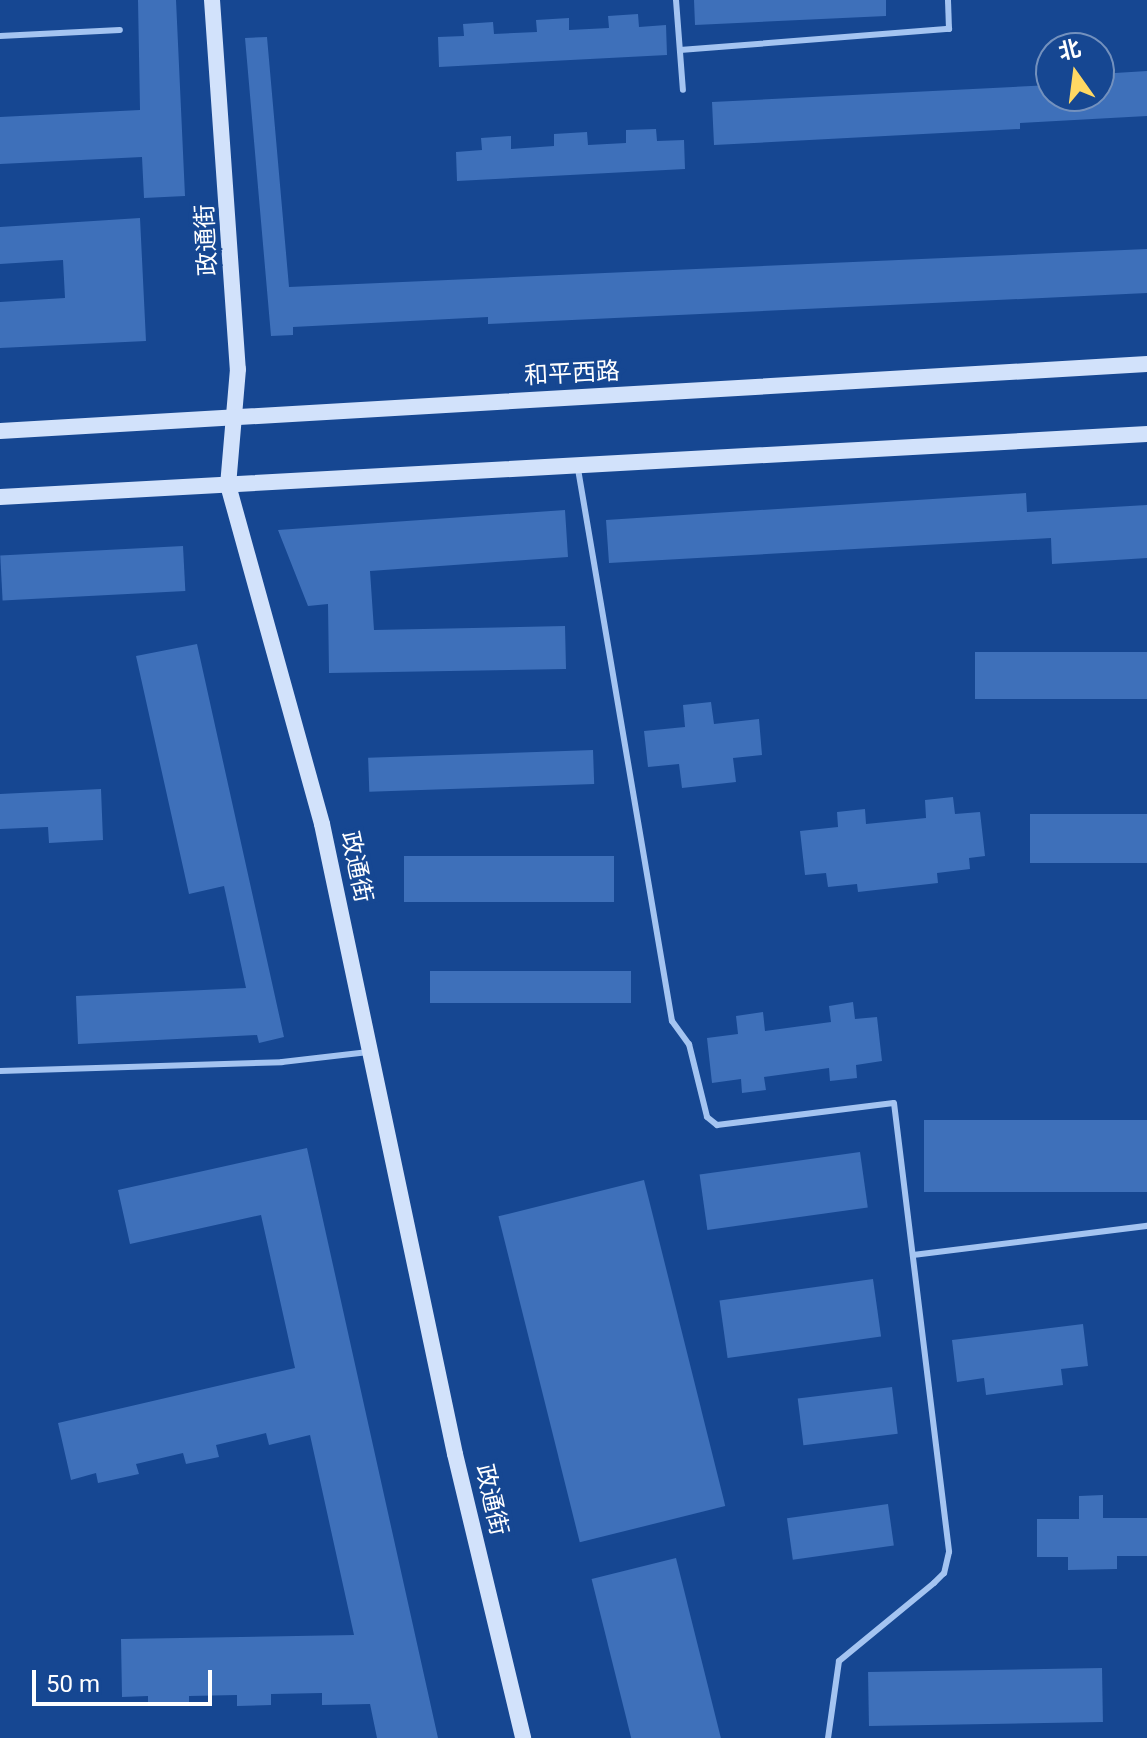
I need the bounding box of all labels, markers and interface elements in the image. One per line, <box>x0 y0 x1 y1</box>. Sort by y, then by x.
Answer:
north arrow <box>1035 32 1115 112</box>
text: 北 <box>1056 35 1083 65</box>
street label: 政通街 <box>191 203 223 277</box>
street label: 和平西路 <box>523 357 621 391</box>
street label: 政通街 <box>334 829 378 905</box>
street label: 政通街 <box>469 1462 513 1538</box>
scale bar <box>36 1654 216 1704</box>
text: 50 m <box>46 1670 100 1698</box>

